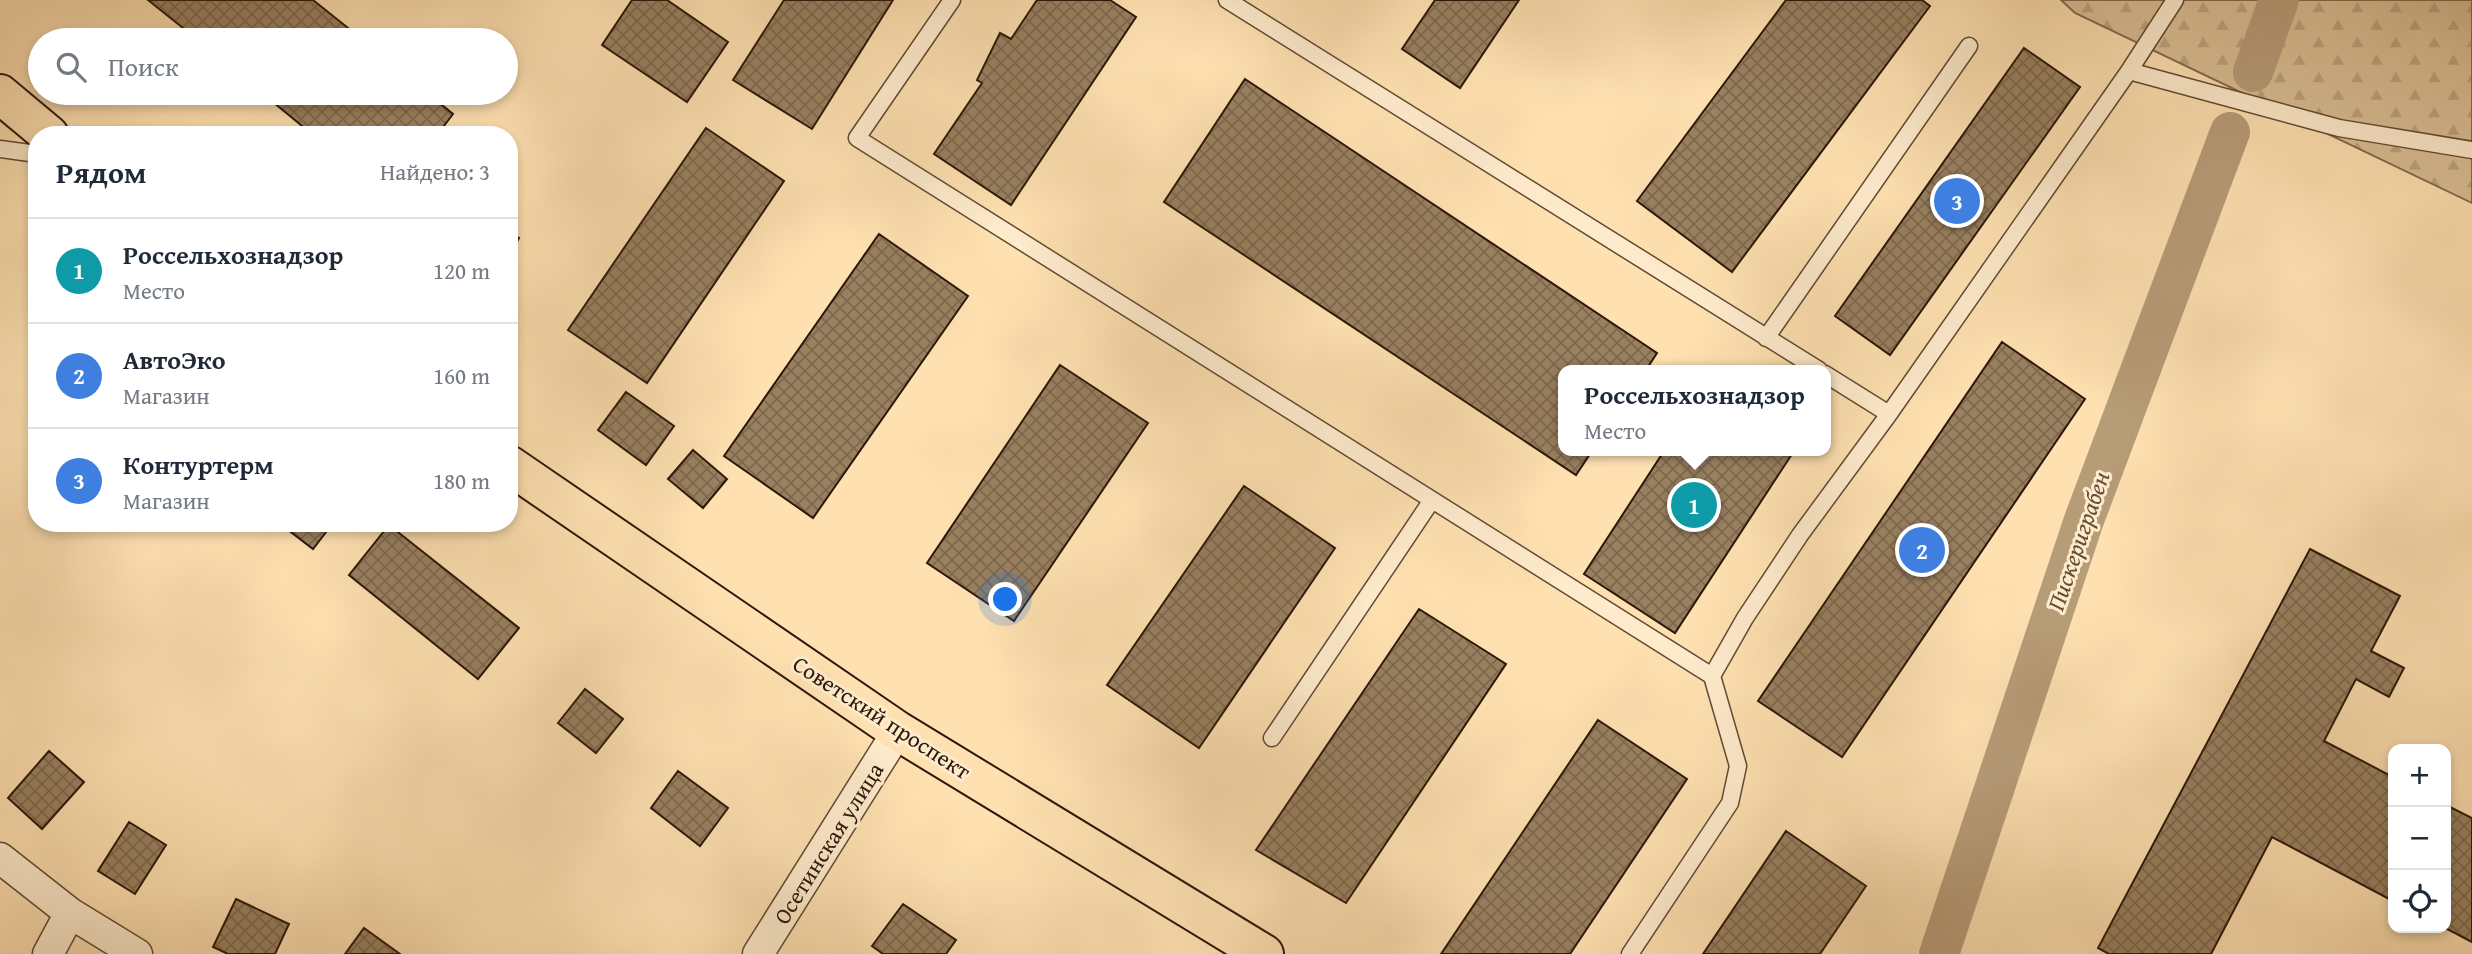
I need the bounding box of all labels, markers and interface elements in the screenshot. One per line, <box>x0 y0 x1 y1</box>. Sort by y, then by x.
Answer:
search box <box>28 28 518 105</box>
text: Поиск <box>108 47 179 86</box>
icon: search <box>52 48 90 86</box>
text: Рядом <box>56 150 147 194</box>
text: Найдено: 3 <box>380 155 490 188</box>
pin: 3 <box>1934 175 1980 227</box>
text: Россельхознадзор <box>123 235 343 274</box>
text: 1 <box>73 254 85 287</box>
text: 120 m <box>433 254 490 287</box>
text: Место <box>123 274 185 307</box>
text: АвтоЭко <box>123 340 226 379</box>
text: 2 <box>73 359 85 392</box>
text: 160 m <box>433 359 490 392</box>
popup <box>1558 365 1831 456</box>
text: Россельхознадзор <box>1584 375 1805 414</box>
text: Магазин <box>123 379 210 412</box>
text: Место <box>1584 414 1646 447</box>
text: Контуртерм <box>123 445 274 484</box>
text: 3 <box>73 464 85 497</box>
text: 180 m <box>433 464 490 497</box>
water label: Пискериграбен <box>2038 467 2118 615</box>
pin: 1 <box>1671 479 1717 531</box>
text: Магазин <box>123 484 210 517</box>
pin: 2 <box>1899 524 1945 576</box>
your location <box>988 582 1022 616</box>
street label: Советский проспект <box>787 647 977 787</box>
map controls <box>2388 744 2451 933</box>
button: + <box>2388 744 2451 807</box>
street label: Осетинская улица <box>765 756 891 930</box>
button: − <box>2388 807 2451 870</box>
button: locate <box>2388 870 2451 933</box>

